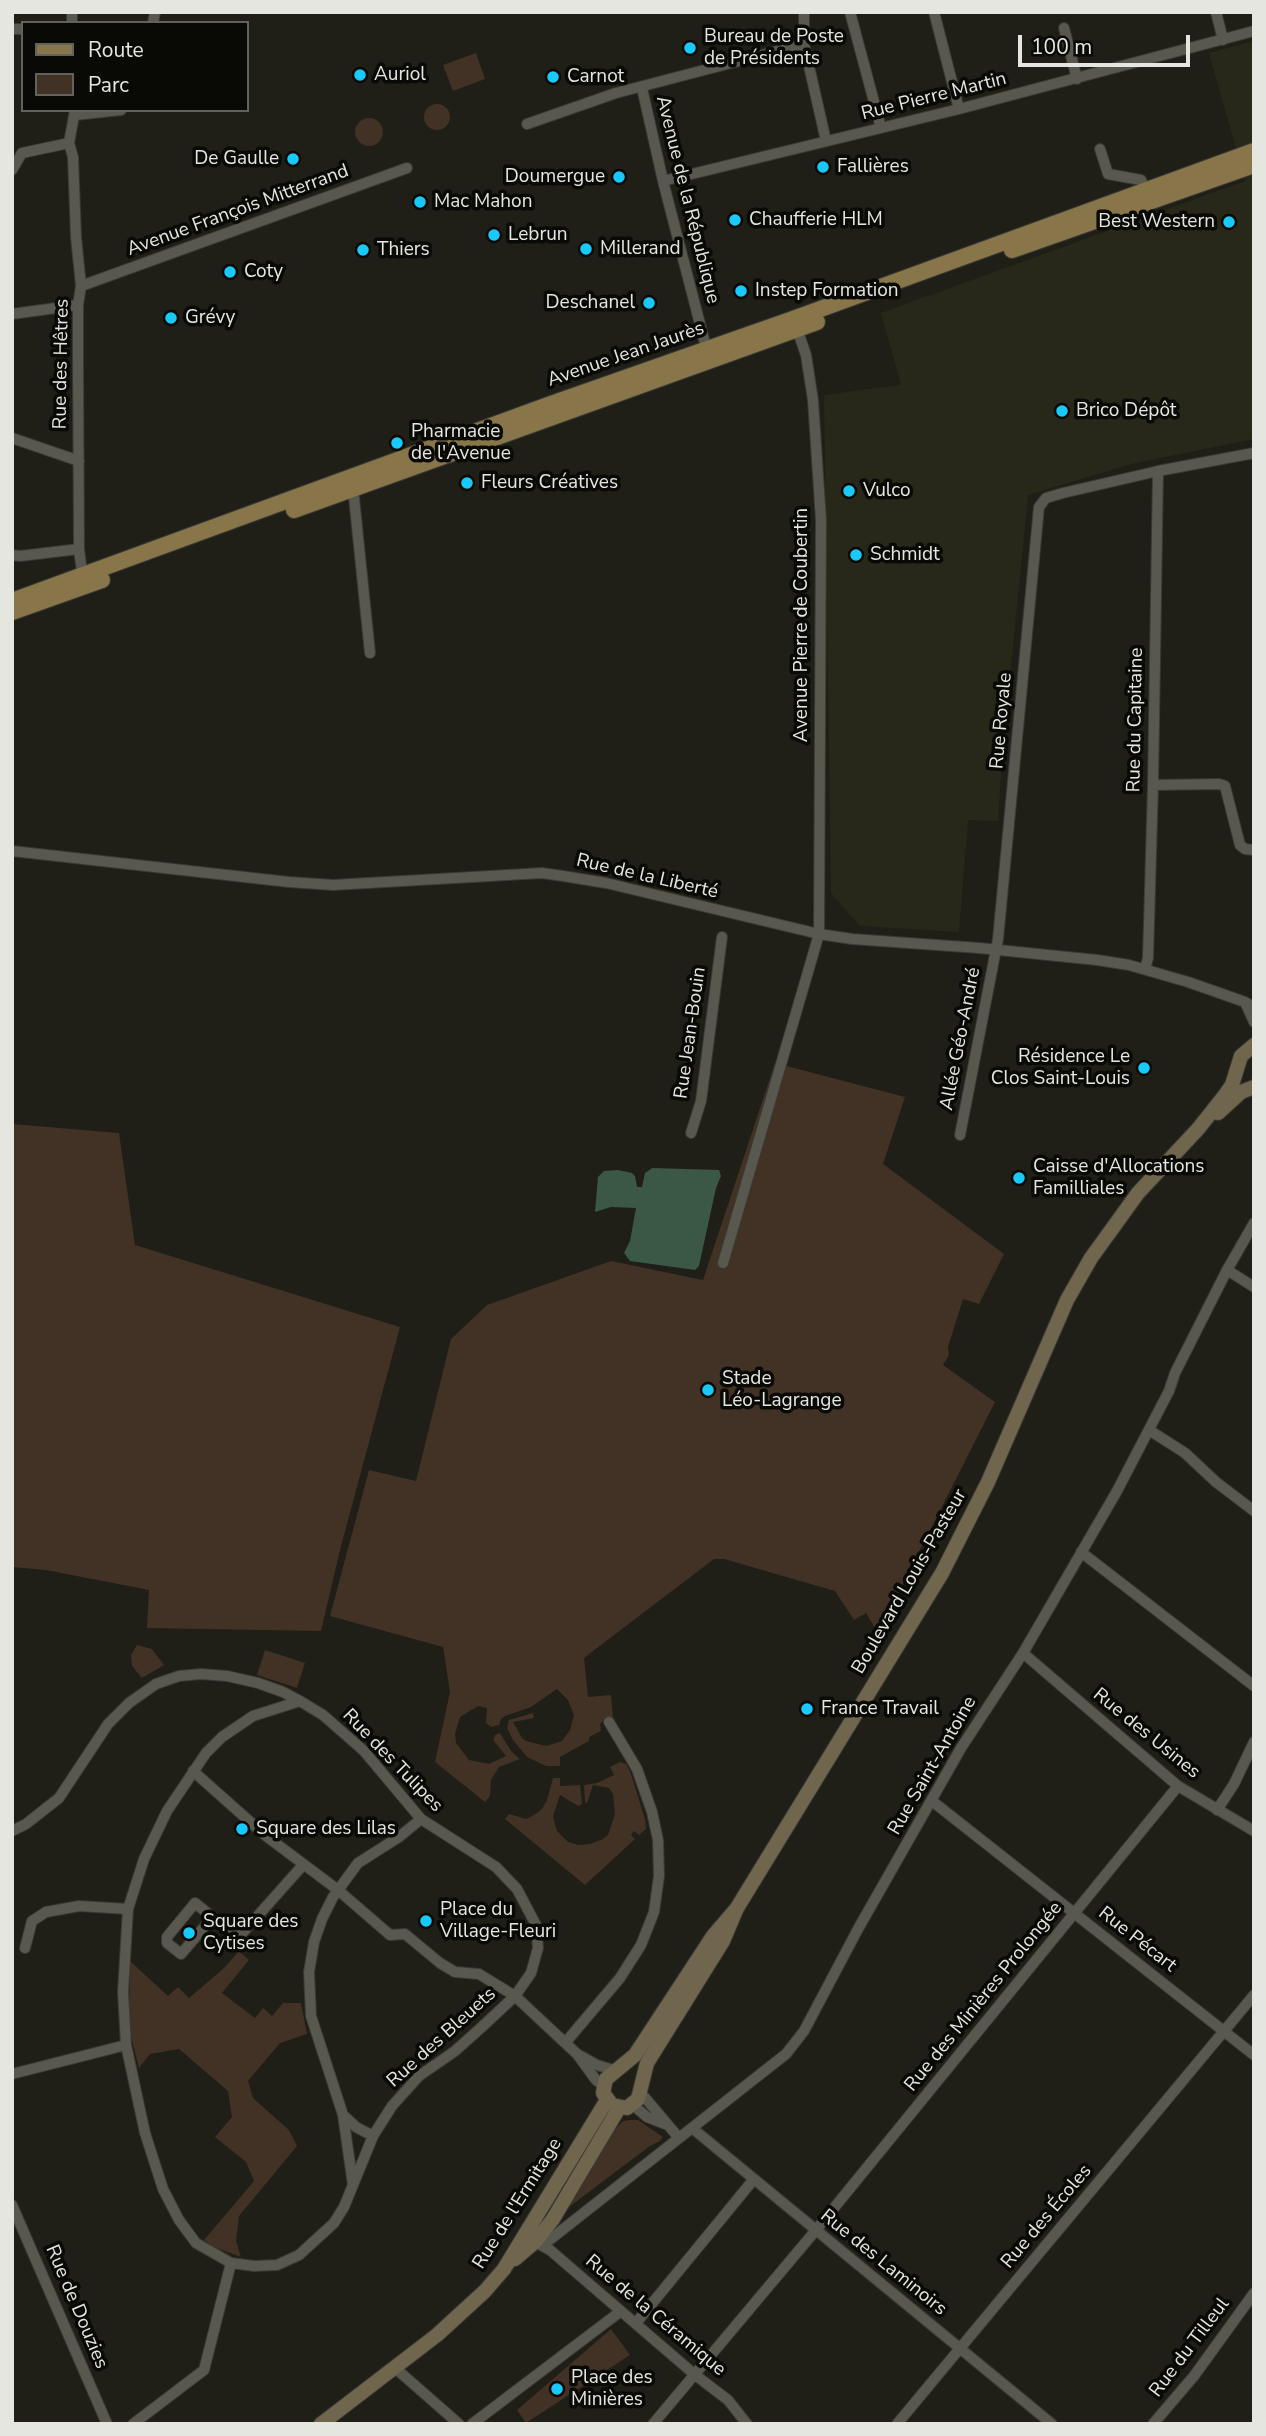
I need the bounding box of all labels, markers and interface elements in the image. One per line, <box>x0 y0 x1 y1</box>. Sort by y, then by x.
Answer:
legend <box>21 21 248 112</box>
scale bar <box>1021 21 1192 65</box>
place label: Bureau de Poste de Présidents <box>704 26 844 70</box>
text: 100 m <box>1031 33 1092 61</box>
text: Route <box>88 36 144 64</box>
marker: Bureau de Poste de Présidents <box>682 40 698 56</box>
place label: Auriol <box>374 64 426 86</box>
place label: Carnot <box>567 66 624 88</box>
marker: Auriol <box>352 67 368 83</box>
street label: Rue Pierre Martin <box>859 68 1009 126</box>
marker: Carnot <box>545 69 561 85</box>
text: Parc <box>88 71 129 99</box>
street label: Avenue de la République <box>650 94 724 306</box>
place label: De Gaulle <box>194 148 279 170</box>
marker: De Gaulle <box>285 151 301 167</box>
place label: Fallières <box>837 156 909 178</box>
marker: Fallières <box>815 159 831 175</box>
street label: Avenue François Mitterrand <box>124 160 352 262</box>
place label: Doumergue <box>505 166 605 188</box>
marker: Doumergue <box>611 169 627 185</box>
place label: Mac Mahon <box>434 191 532 213</box>
marker: Mac Mahon <box>412 194 428 210</box>
place label: Chaufferie HLM <box>749 209 883 231</box>
place label: Best Western <box>1098 211 1215 233</box>
marker: Chaufferie HLM <box>727 212 743 228</box>
marker: Best Western <box>1221 214 1237 230</box>
place label: Lebrun <box>508 224 568 246</box>
marker: Lebrun <box>486 227 502 243</box>
place label: Millerand <box>600 238 681 260</box>
place label: Thiers <box>377 239 430 261</box>
marker: Millerand <box>578 241 594 257</box>
marker: Thiers <box>355 242 371 258</box>
place label: Coty <box>244 261 283 283</box>
marker: Coty <box>222 264 238 280</box>
place label: Instep Formation <box>755 280 898 302</box>
marker: Instep Formation <box>733 283 749 299</box>
place label: Deschanel <box>545 292 635 314</box>
marker: Deschanel <box>641 295 657 311</box>
street label: Rue des Hêtres <box>49 298 75 430</box>
place label: Grévy <box>185 307 235 329</box>
marker: Grévy <box>163 310 179 326</box>
street label: Avenue Jean Jaurès <box>545 317 707 393</box>
place label: Brico Dépôt <box>1076 400 1177 422</box>
marker: Brico Dépôt <box>1054 403 1070 419</box>
place label: Pharmacie de l'Avenue <box>411 421 511 465</box>
marker: Pharmacie de l'Avenue <box>389 435 405 451</box>
place label: Fleurs Créatives <box>481 472 618 494</box>
marker: Fleurs Créatives <box>459 475 475 491</box>
place label: Vulco <box>863 480 910 502</box>
marker: Vulco <box>841 483 857 499</box>
street label: Avenue Pierre de Coubertin <box>791 508 813 742</box>
place label: Schmidt <box>870 544 940 566</box>
marker: Schmidt <box>848 547 864 563</box>
street label: Rue du Capitaine <box>1123 647 1149 793</box>
street label: Rue Royale <box>986 672 1018 770</box>
street label: Rue de la Liberté <box>574 850 720 904</box>
street label: Rue Jean-Bouin <box>670 966 712 1100</box>
street label: Allée Géo-André <box>936 966 986 1112</box>
place label: Résidence Le Clos Saint-Louis <box>991 1046 1130 1090</box>
marker: Résidence Le Clos Saint-Louis <box>1136 1060 1152 1076</box>
place label: Caisse d'Allocations Familliales <box>1033 1156 1204 1200</box>
marker: Caisse d'Allocations Familliales <box>1011 1170 1027 1186</box>
place label: Stade Léo-Lagrange <box>722 1368 842 1412</box>
marker: Stade Léo-Lagrange <box>700 1382 716 1398</box>
street label: Boulevard Louis-Pasteur <box>848 1485 972 1679</box>
street label: Rue des Usines <box>1088 1684 1204 1784</box>
street label: Rue Saint-Antoine <box>884 1693 982 1839</box>
place label: France Travail <box>821 1698 939 1720</box>
marker: France Travail <box>799 1701 815 1717</box>
street label: Rue des Tulipes <box>337 1705 447 1817</box>
place label: Square des Lilas <box>256 1818 396 1840</box>
marker: Square des Lilas <box>234 1821 250 1837</box>
street label: Rue des Minières Prolongée <box>900 1897 1068 2097</box>
place label: Place du Village-Fleuri <box>440 1899 556 1943</box>
street label: Rue Pécart <box>1093 1902 1181 1978</box>
place label: Square des Cytises <box>203 1911 298 1955</box>
marker: Place du Village-Fleuri <box>418 1913 434 1929</box>
marker: Square des Cytises <box>181 1925 197 1941</box>
street label: Rue des Bleuets <box>383 1983 501 2093</box>
street label: Rue de l'Ermitage <box>469 2134 567 2274</box>
street label: Rue des Écoles <box>997 2160 1097 2274</box>
street label: Rue des Laminoirs <box>815 2205 951 2321</box>
street label: Rue de Douzies <box>40 2242 112 2372</box>
street label: Rue de la Céramique <box>580 2251 730 2381</box>
street label: Rue du Tilleul <box>1145 2294 1235 2402</box>
place label: Place des Minières <box>571 2367 653 2411</box>
marker: Place des Minières <box>549 2381 565 2397</box>

